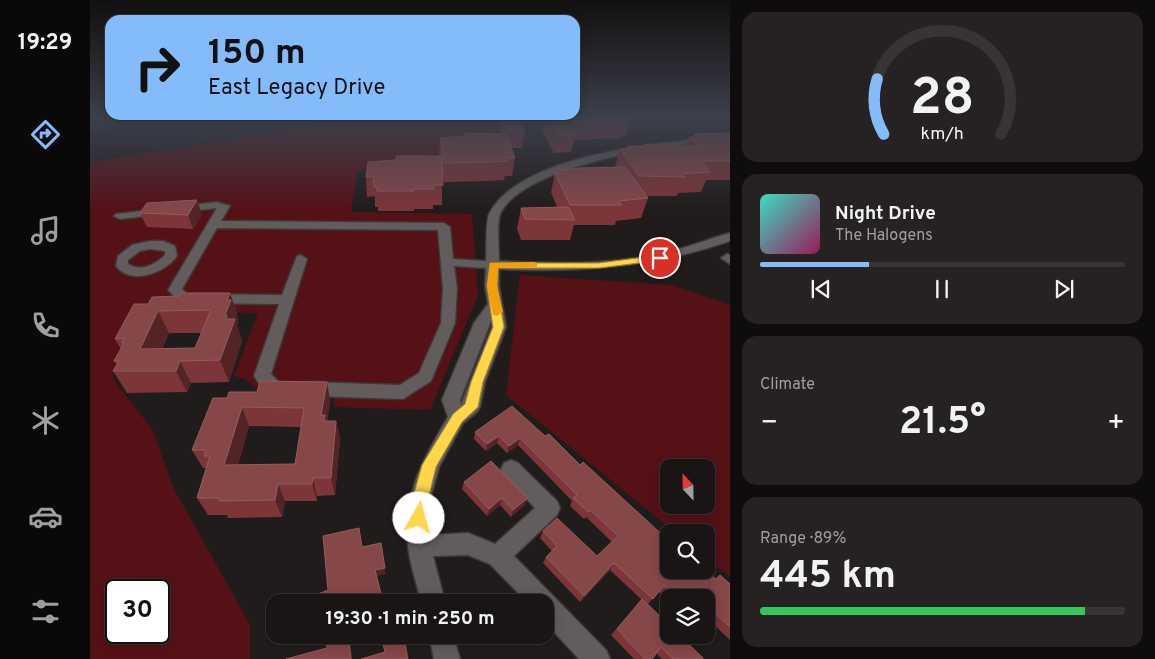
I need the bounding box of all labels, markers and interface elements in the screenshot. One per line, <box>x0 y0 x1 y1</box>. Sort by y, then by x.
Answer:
text: 19:29 <box>18 30 72 57</box>
text: 150 m <box>208 32 306 76</box>
icon: right <box>125 35 190 100</box>
text: 28 <box>910 67 975 133</box>
text: East Legacy Drive <box>208 75 385 102</box>
icon: directions <box>28 117 63 152</box>
text: km/h <box>921 123 964 146</box>
text: Night Drive <box>835 202 936 226</box>
icon: music <box>28 213 63 248</box>
text: The Halogens <box>835 226 933 246</box>
pin <box>639 237 681 279</box>
icon: arrive <box>646 244 674 272</box>
icon: previous <box>807 275 835 303</box>
icon: pause <box>928 275 956 303</box>
icon: next <box>1050 275 1078 303</box>
icon: phone <box>28 308 63 343</box>
text: Climate <box>760 375 815 395</box>
text: 21.5° <box>899 399 986 448</box>
icon: climate <box>28 403 63 438</box>
text: − <box>760 406 778 442</box>
text: + <box>1107 406 1125 442</box>
north arrow <box>660 459 715 514</box>
map controls <box>660 459 715 644</box>
position arrow <box>392 491 444 543</box>
icon: car <box>28 499 63 534</box>
button: search <box>660 524 715 579</box>
text: Range · 89% <box>760 529 846 549</box>
text: 445 km <box>760 553 896 602</box>
speed limit sign: 30 <box>105 579 170 644</box>
button: layers <box>660 589 715 644</box>
icon: filters <box>28 594 63 629</box>
text: 19:30 · 1 min · 250 m <box>325 607 495 631</box>

